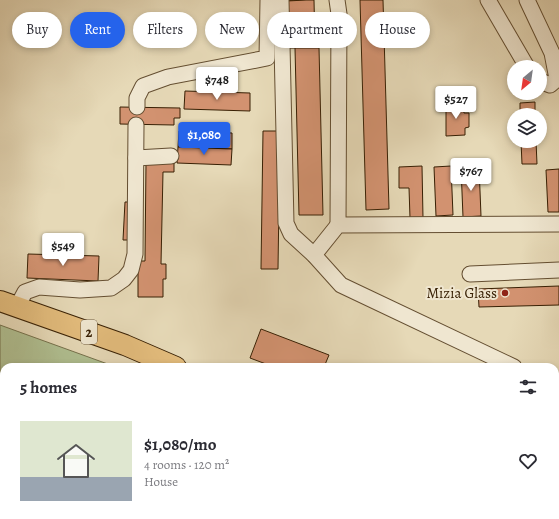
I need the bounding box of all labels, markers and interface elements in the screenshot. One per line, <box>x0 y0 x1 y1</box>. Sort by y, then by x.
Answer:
chip: Buy <box>12 12 62 48</box>
chip: Rent <box>70 12 125 48</box>
chip: Filters <box>133 12 197 48</box>
chip: New <box>205 12 259 48</box>
chip: Apartment <box>267 12 357 48</box>
chip: House <box>365 12 430 48</box>
north arrow <box>507 60 547 100</box>
map controls <box>507 60 547 148</box>
pin: $748 <box>193 67 241 101</box>
text: $748 <box>205 71 229 88</box>
pin: $527 <box>432 86 480 120</box>
text: $527 <box>444 90 468 107</box>
button: layers <box>507 108 547 148</box>
pin: $1,080 <box>171 122 237 156</box>
text: $1,080 <box>187 126 221 143</box>
pin: $767 <box>447 158 495 192</box>
text: $767 <box>459 162 483 179</box>
pin: $549 <box>39 233 87 267</box>
text: $549 <box>51 237 75 254</box>
place label: Mizia Glass <box>427 283 497 303</box>
marker: Mizia Glass <box>500 288 510 298</box>
road number: 2 <box>81 320 97 344</box>
text: 5 homes <box>20 376 77 399</box>
icon: filters <box>517 376 539 398</box>
text: $1,080/mo <box>144 433 216 456</box>
icon: home <box>52 437 100 485</box>
icon: heart <box>517 450 539 472</box>
text: 4 rooms · 120 m² <box>144 456 229 473</box>
text: House <box>144 473 178 490</box>

